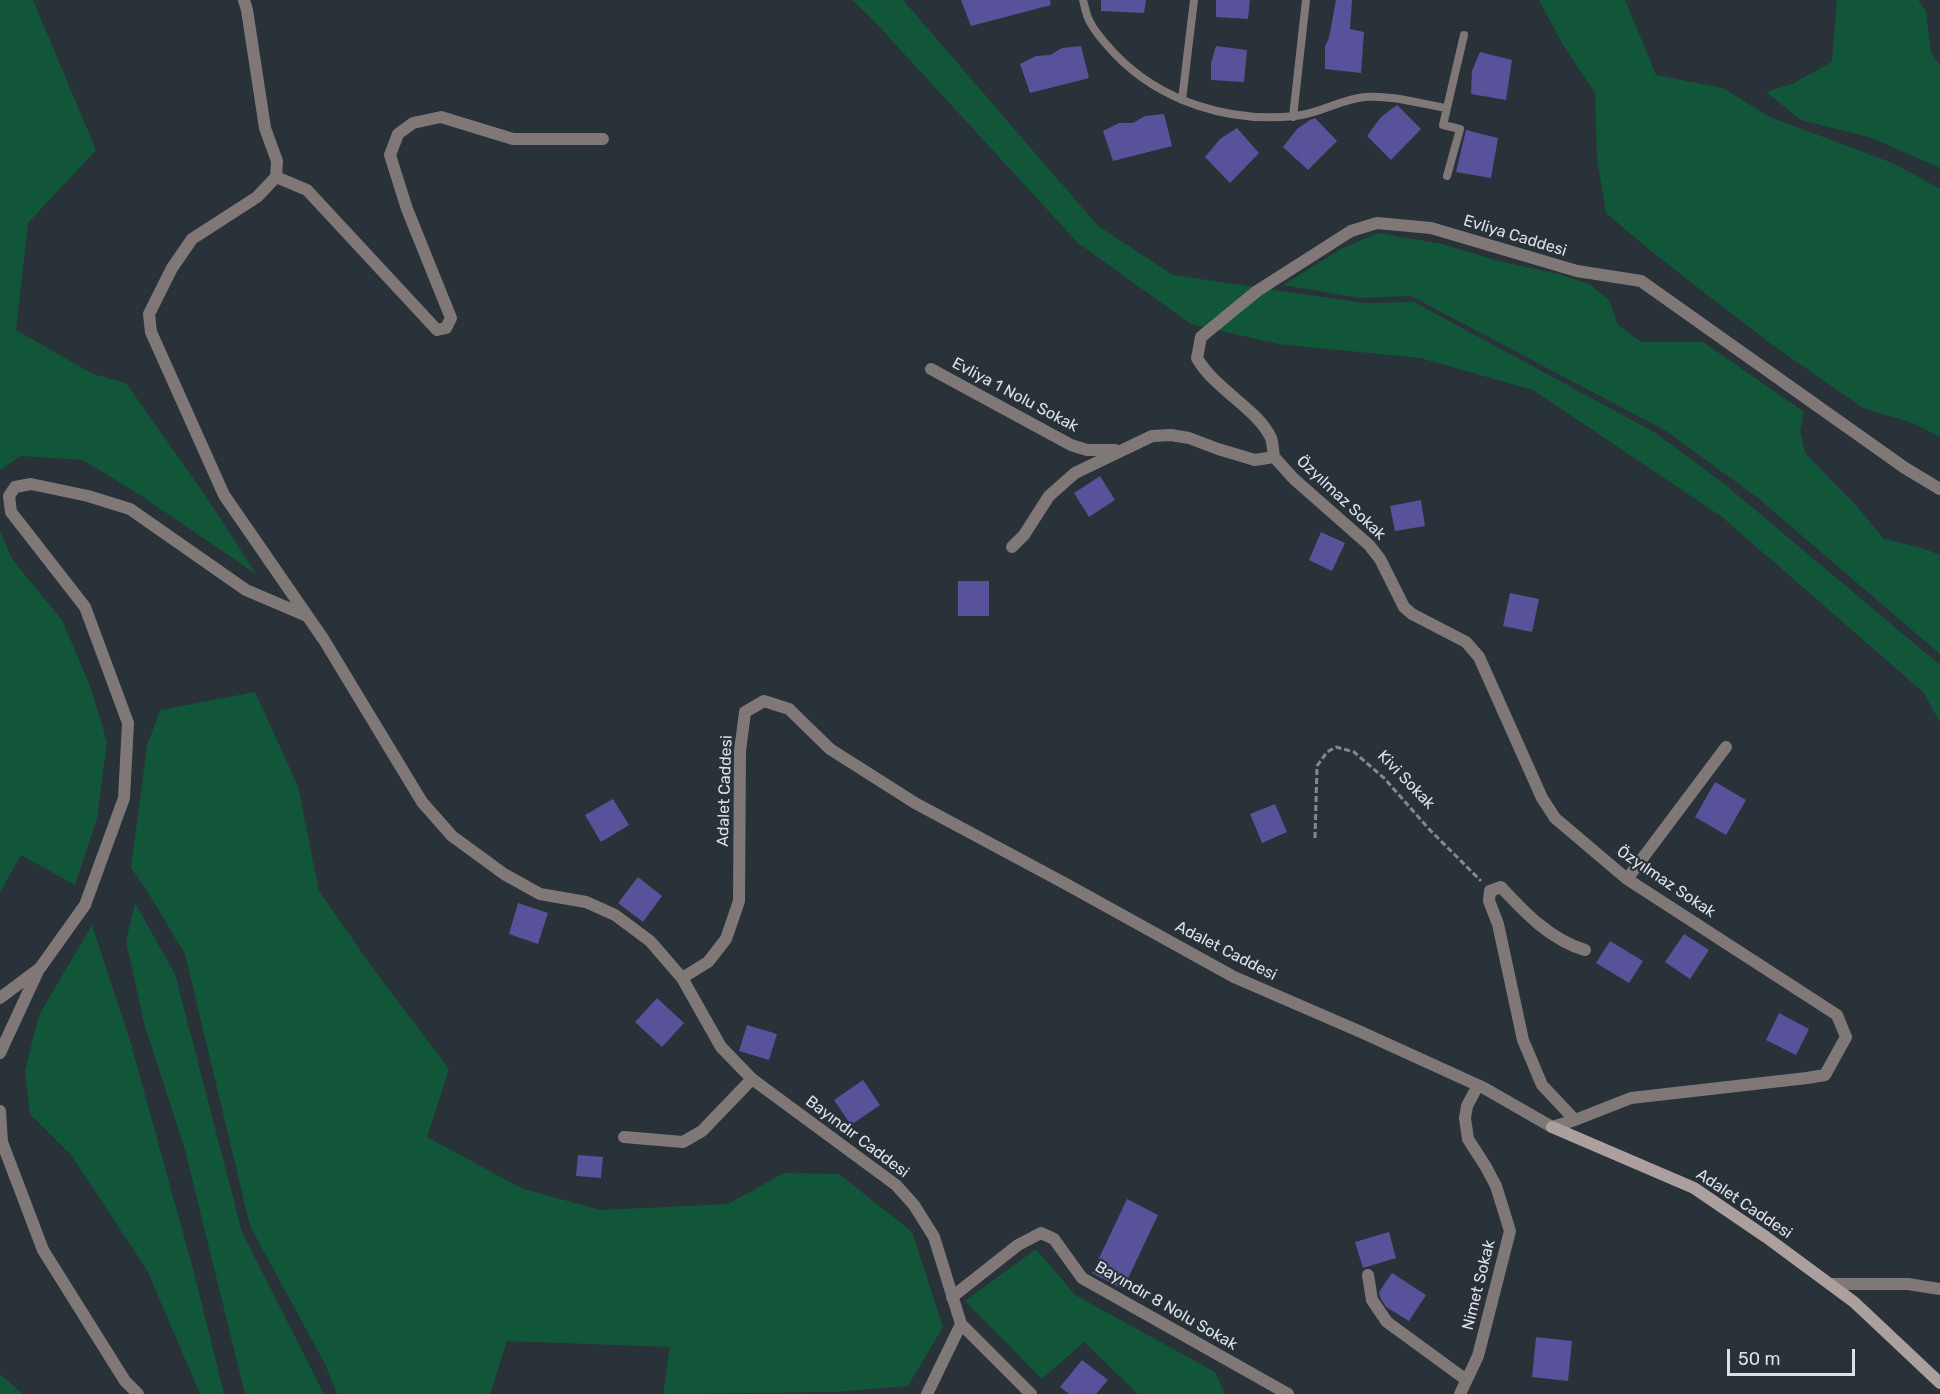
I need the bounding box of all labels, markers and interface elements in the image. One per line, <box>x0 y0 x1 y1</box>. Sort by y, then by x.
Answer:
street label: Evliya Caddesi <box>1461 211 1569 261</box>
street label: Evliya 1 Nolu Sokak <box>949 354 1081 436</box>
street label: Özyılmaz Sokak <box>1292 452 1390 544</box>
street label: Adalet Caddesi <box>713 735 737 847</box>
street label: Kivi Sokak <box>1373 747 1439 813</box>
street label: Özyılmaz Sokak <box>1613 842 1719 922</box>
street label: Adalet Caddesi <box>1172 917 1280 985</box>
street label: Bayındır Caddesi <box>801 1092 913 1182</box>
street label: Adalet Caddesi <box>1692 1165 1796 1243</box>
street label: Nimet Sokak <box>1458 1238 1500 1332</box>
street label: Bayındır 8 Nolu Sokak <box>1091 1257 1241 1355</box>
scale bar <box>1730 1337 1858 1375</box>
text: 50 m <box>1738 1348 1781 1370</box>

